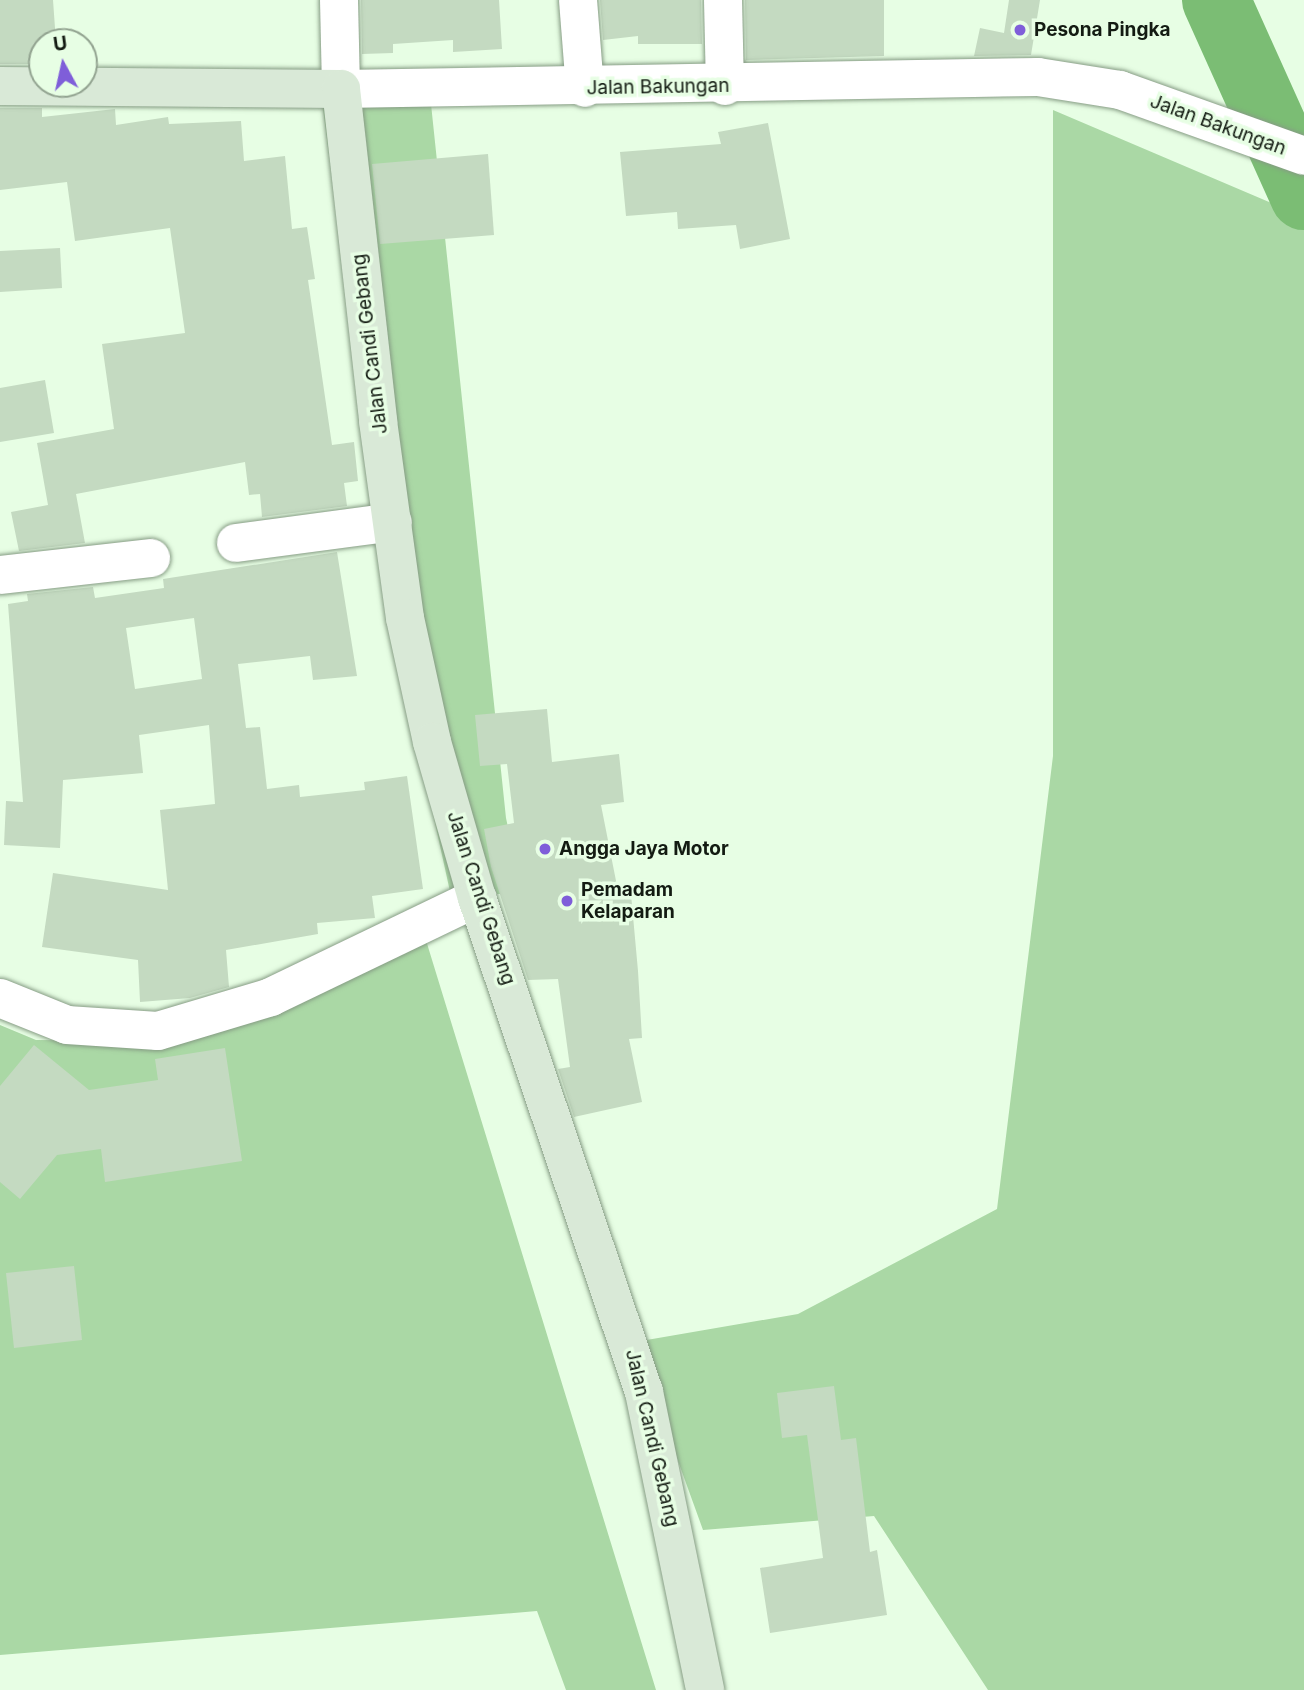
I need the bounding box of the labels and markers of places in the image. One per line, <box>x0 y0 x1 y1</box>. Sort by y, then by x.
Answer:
place label: Pesona Pingka <box>1034 19 1170 41</box>
marker: Pesona Pingka <box>1012 22 1028 38</box>
place label: Angga Jaya Motor <box>559 838 729 860</box>
marker: Angga Jaya Motor <box>537 841 553 857</box>
place label: Pemadam Kelaparan <box>581 879 675 923</box>
marker: Pemadam Kelaparan <box>559 893 575 909</box>

